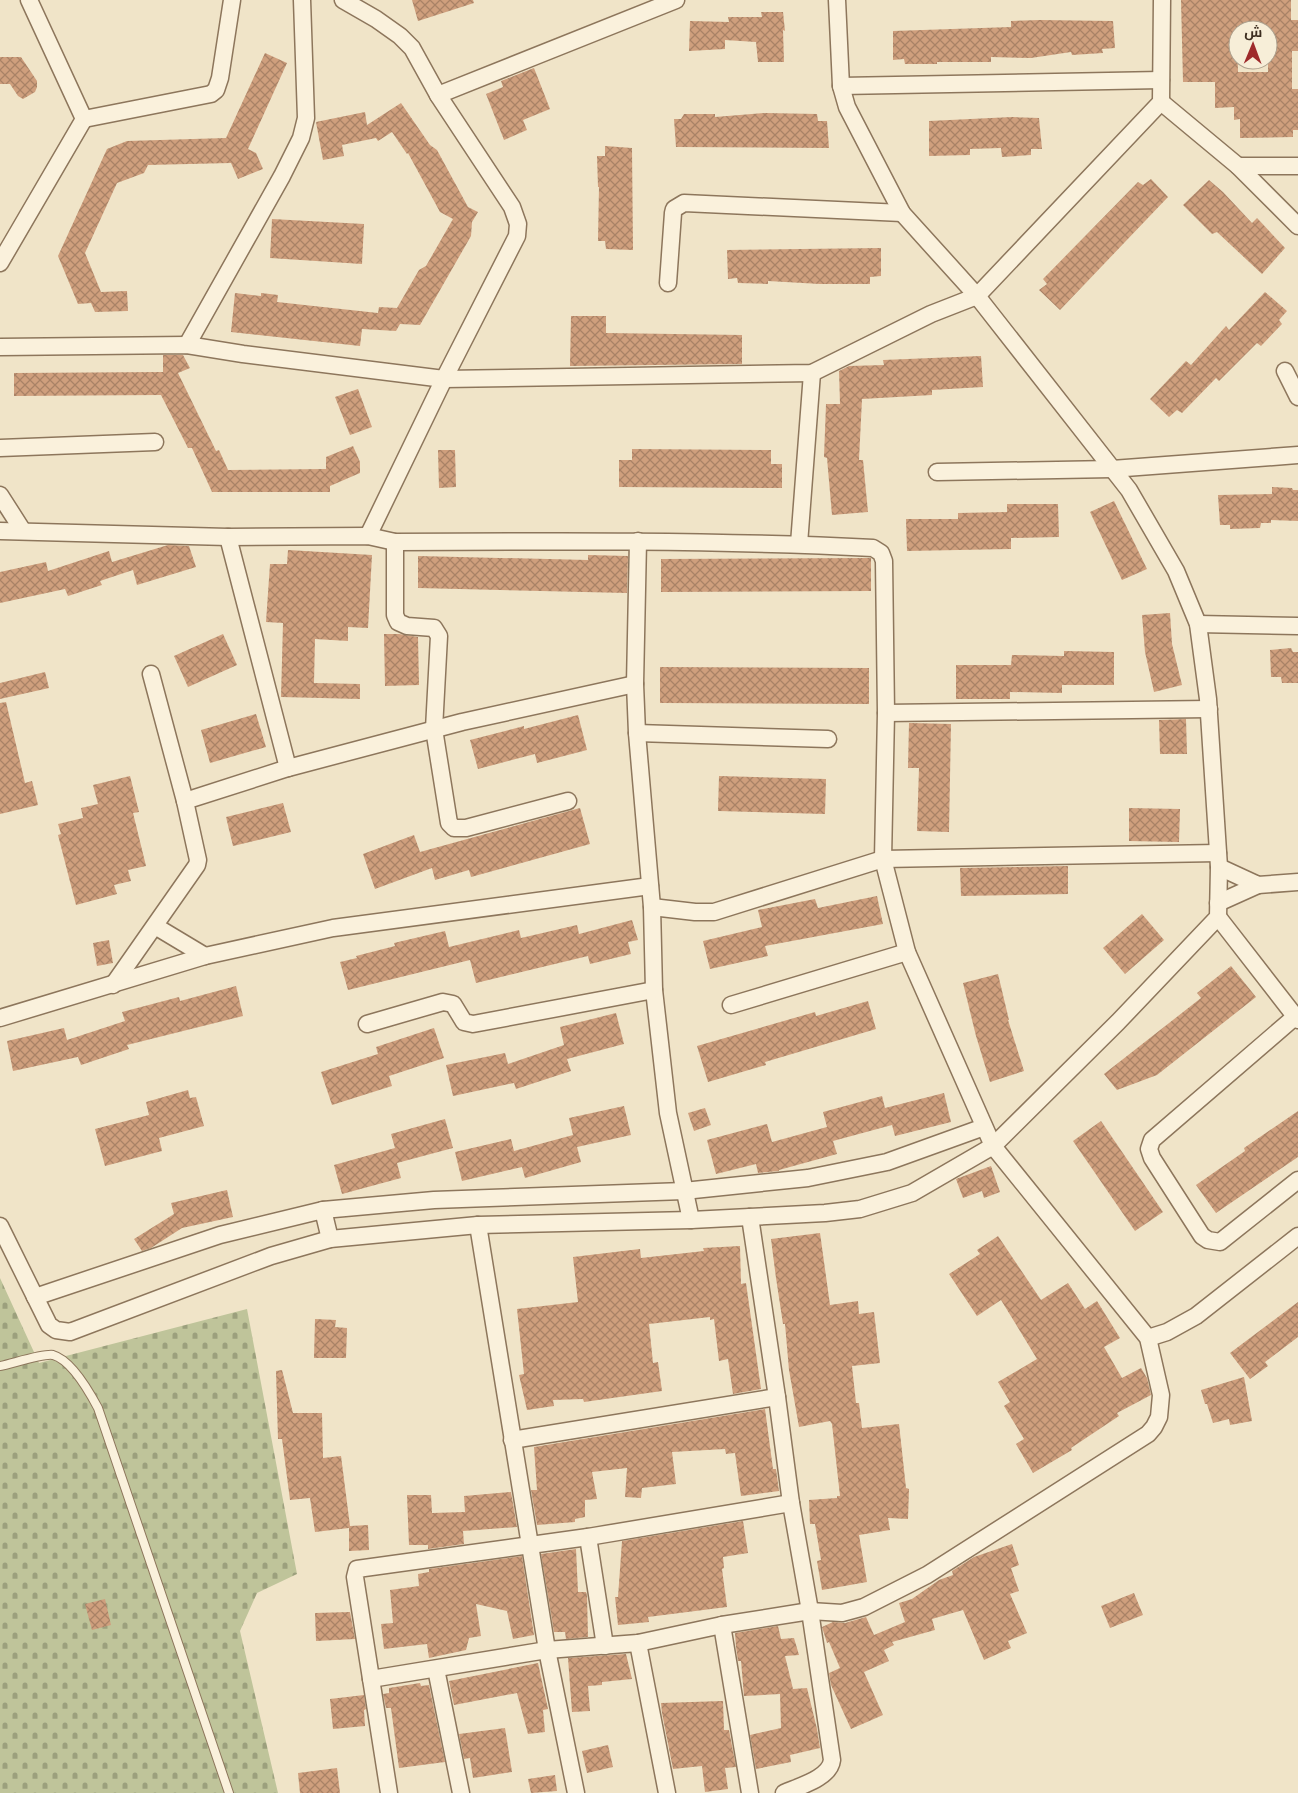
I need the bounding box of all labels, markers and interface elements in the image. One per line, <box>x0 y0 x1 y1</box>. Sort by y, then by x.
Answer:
north arrow <box>1228 20 1278 70</box>
text: ش <box>1244 24 1262 41</box>

